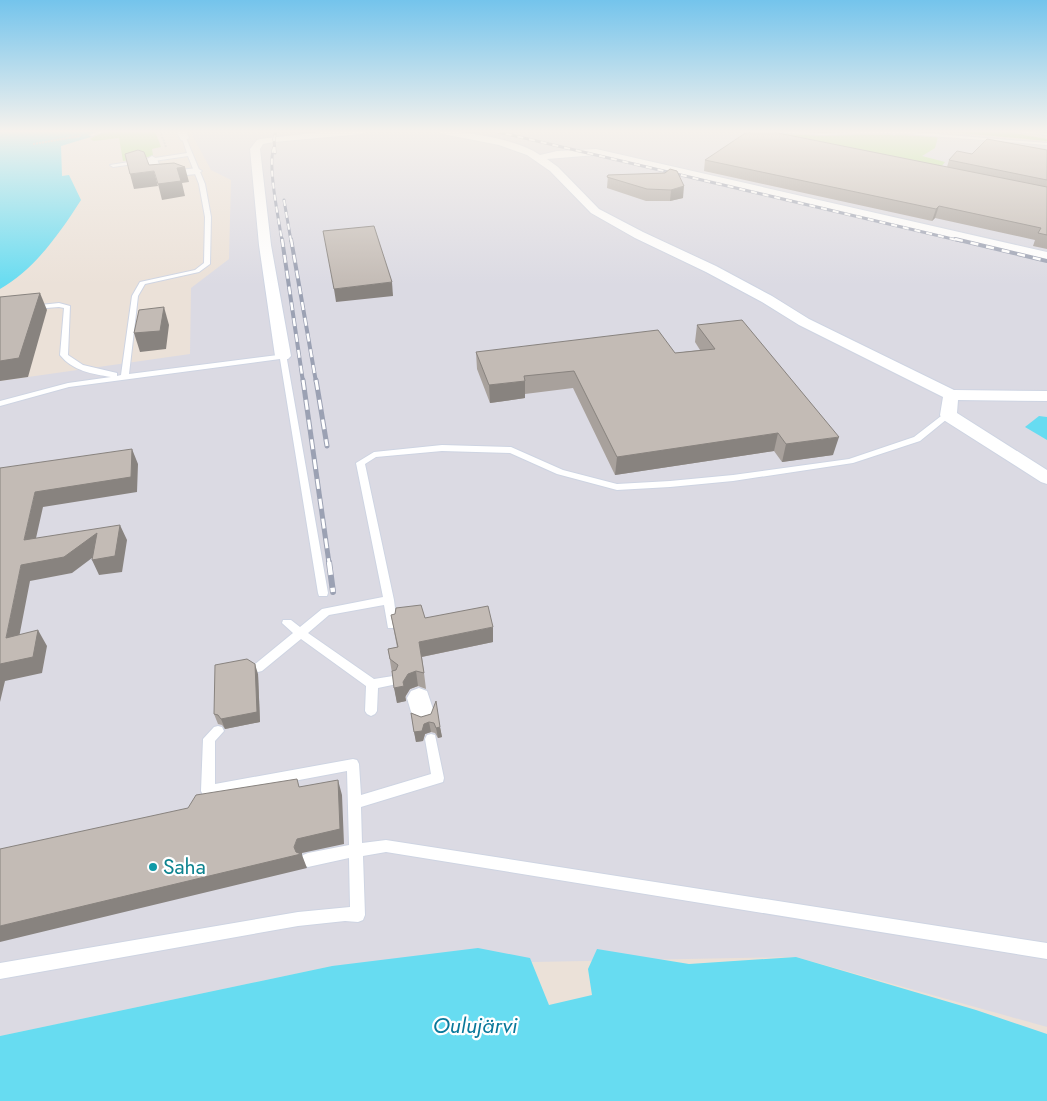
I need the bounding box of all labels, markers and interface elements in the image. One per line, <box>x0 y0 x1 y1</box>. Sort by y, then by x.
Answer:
place label: Saha <box>163 852 206 882</box>
marker: Saha <box>147 861 159 873</box>
water label: Oulujärvi <box>433 1009 518 1041</box>

